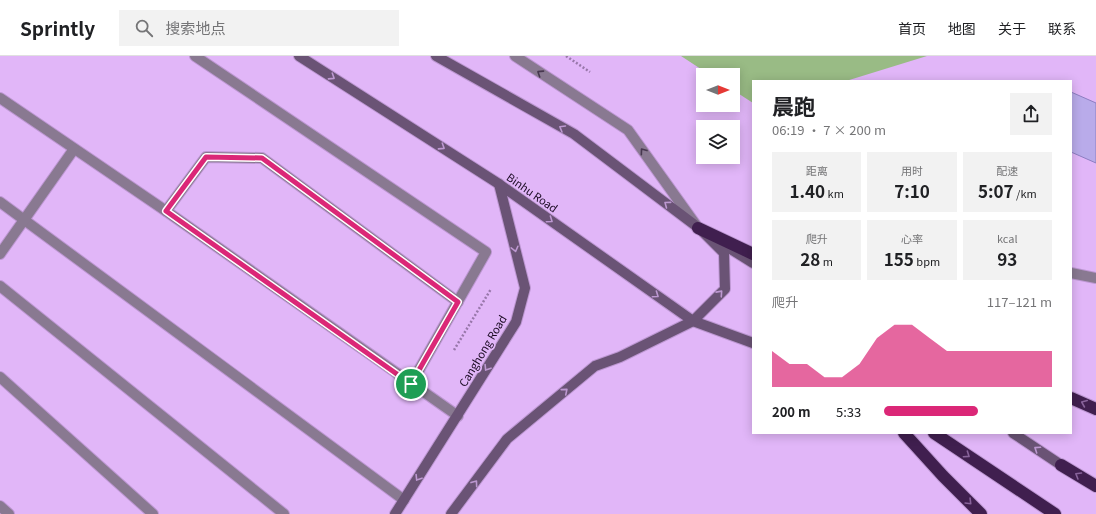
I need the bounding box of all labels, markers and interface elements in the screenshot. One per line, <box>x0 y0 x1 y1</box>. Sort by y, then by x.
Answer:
search box <box>119 10 399 46</box>
text: Sprintly <box>20 14 95 41</box>
icon: search <box>133 17 155 39</box>
text: 搜索地点 <box>165 17 225 38</box>
text: 首页 <box>898 18 926 38</box>
text: 地图 <box>948 18 976 38</box>
text: 关于 <box>998 18 1026 38</box>
text: 联系 <box>1048 18 1076 38</box>
north arrow <box>696 68 740 112</box>
map controls <box>696 68 740 164</box>
one-way arrow <box>538 71 545 78</box>
one-way arrow <box>328 72 335 80</box>
text: 晨跑 <box>772 89 816 121</box>
button: share <box>1010 93 1052 135</box>
button: layers <box>696 120 740 164</box>
text: 06:19 · 7 × 200 m <box>772 120 886 139</box>
one-way arrow <box>559 125 566 132</box>
one-way arrow <box>438 143 445 150</box>
one-way arrow <box>640 148 648 155</box>
text: 距离 <box>806 162 828 178</box>
text: 用时 <box>901 162 923 178</box>
text: 配速 <box>996 162 1018 178</box>
street label: Binhu Road <box>504 169 561 216</box>
text: 1.40 <box>789 178 825 203</box>
text: 7:10 <box>894 178 930 203</box>
text: 5:07 <box>978 178 1014 203</box>
text: km <box>825 185 844 201</box>
text: /km <box>1014 185 1037 201</box>
one-way arrow <box>665 202 672 209</box>
one-way arrow <box>545 215 552 222</box>
text: 爬升 <box>806 230 828 246</box>
text: 心率 <box>901 230 923 246</box>
text: kcal <box>997 230 1018 246</box>
one-way arrow <box>510 245 519 252</box>
text: 28 <box>800 246 820 271</box>
text: 155 <box>884 246 914 271</box>
text: 93 <box>997 246 1017 271</box>
text: m <box>820 253 833 269</box>
text: bpm <box>914 253 940 269</box>
one-way arrow <box>651 290 658 297</box>
one-way arrow <box>716 290 723 298</box>
text: 爬升 <box>772 292 798 311</box>
text: 117–121 m <box>987 292 1052 311</box>
street label: Canghong Road <box>454 312 510 389</box>
one-way arrow <box>485 364 492 371</box>
pin <box>394 367 428 401</box>
icon: arrive <box>400 373 422 395</box>
one-way arrow <box>560 388 568 395</box>
one-way arrow <box>1080 400 1088 408</box>
text: 200 m <box>772 402 811 421</box>
text: 5:33 <box>836 402 861 421</box>
one-way arrow <box>1034 446 1041 454</box>
one-way arrow <box>962 450 969 457</box>
one-way arrow <box>1075 473 1082 480</box>
one-way arrow <box>415 474 423 481</box>
one-way arrow <box>470 480 477 487</box>
one-way arrow <box>964 497 972 505</box>

